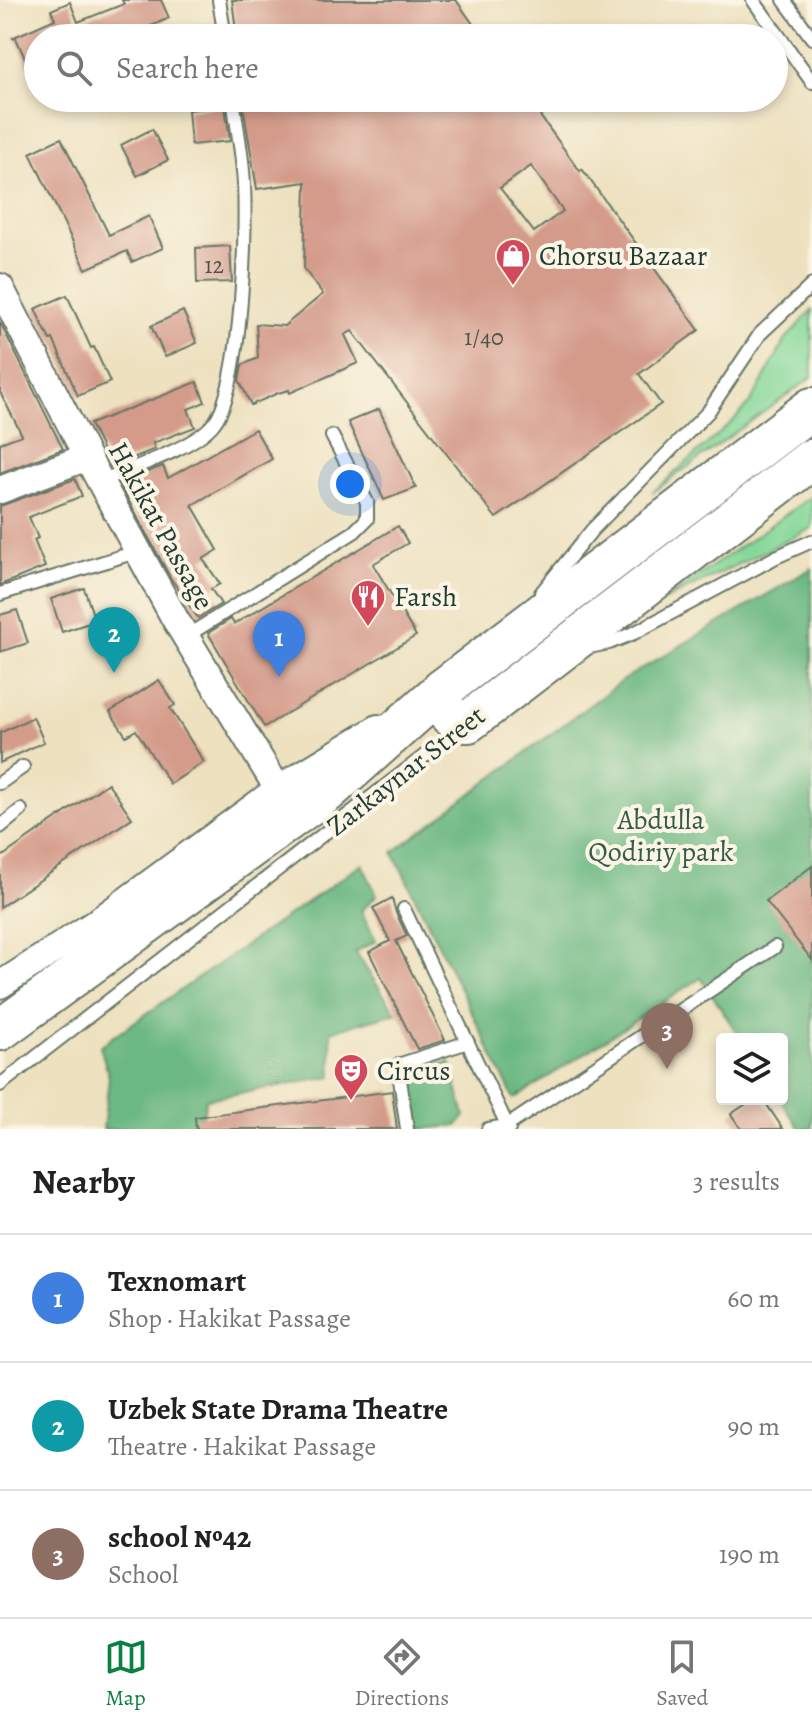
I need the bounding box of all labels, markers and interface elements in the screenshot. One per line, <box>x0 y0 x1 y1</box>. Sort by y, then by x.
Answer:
search box <box>24 24 788 112</box>
icon: search <box>52 46 96 90</box>
text: Search here <box>116 48 259 88</box>
shop icon: Chorsu Bazaar <box>494 237 532 287</box>
place label: Chorsu Bazaar <box>539 237 708 275</box>
house number: 12 <box>204 249 224 281</box>
house number: 1/40 <box>464 321 504 353</box>
street label: Hakikat Passage <box>99 435 223 617</box>
your location <box>330 464 370 504</box>
restaurant icon: Farsh <box>349 578 387 628</box>
place label: Farsh <box>394 578 457 616</box>
pin: 2 <box>88 607 140 673</box>
pin: 1 <box>253 611 305 677</box>
street label: Zarkaynar Street <box>319 697 493 845</box>
park label: Abdulla Qodiriy park <box>588 801 734 871</box>
pin: 3 <box>641 1003 693 1069</box>
map controls <box>716 1033 788 1105</box>
button: layers <box>716 1033 788 1105</box>
theatre icon: Circus <box>332 1052 370 1102</box>
place label: Circus <box>377 1052 451 1090</box>
text: Nearby <box>32 1158 135 1205</box>
text: 3 results <box>693 1164 780 1199</box>
text: Texnomart <box>108 1261 246 1301</box>
text: 1 <box>53 1281 63 1316</box>
text: 60 m <box>727 1281 780 1316</box>
text: Shop · Hakikat Passage <box>108 1301 351 1336</box>
text: Uzbek State Drama Theatre <box>108 1389 448 1429</box>
text: 2 <box>52 1409 64 1444</box>
text: 90 m <box>728 1409 780 1444</box>
text: Theatre · Hakikat Passage <box>108 1429 376 1464</box>
text: school №42 <box>108 1517 251 1557</box>
text: 3 <box>52 1537 64 1572</box>
text: 190 m <box>719 1537 780 1572</box>
text: School <box>108 1557 178 1592</box>
tab: Map <box>104 1635 148 1713</box>
tab: Directions <box>355 1635 449 1713</box>
tab: Saved <box>656 1635 708 1713</box>

